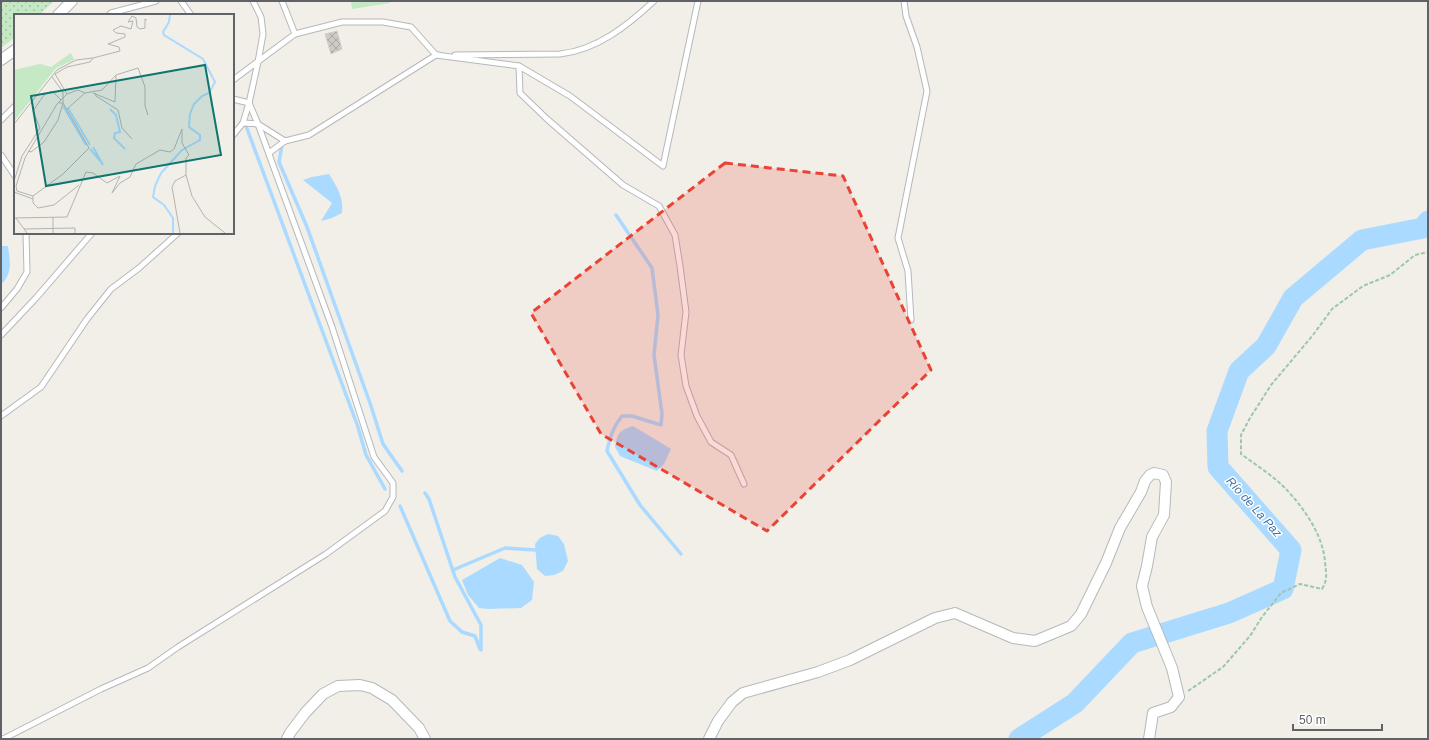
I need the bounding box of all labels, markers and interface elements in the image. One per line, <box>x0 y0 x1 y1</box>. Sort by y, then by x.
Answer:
inset map <box>14 14 234 234</box>
water label: Río de La Paz <box>1223 474 1285 540</box>
scale bar <box>1293 706 1382 732</box>
text: 50 m <box>1299 713 1326 727</box>

